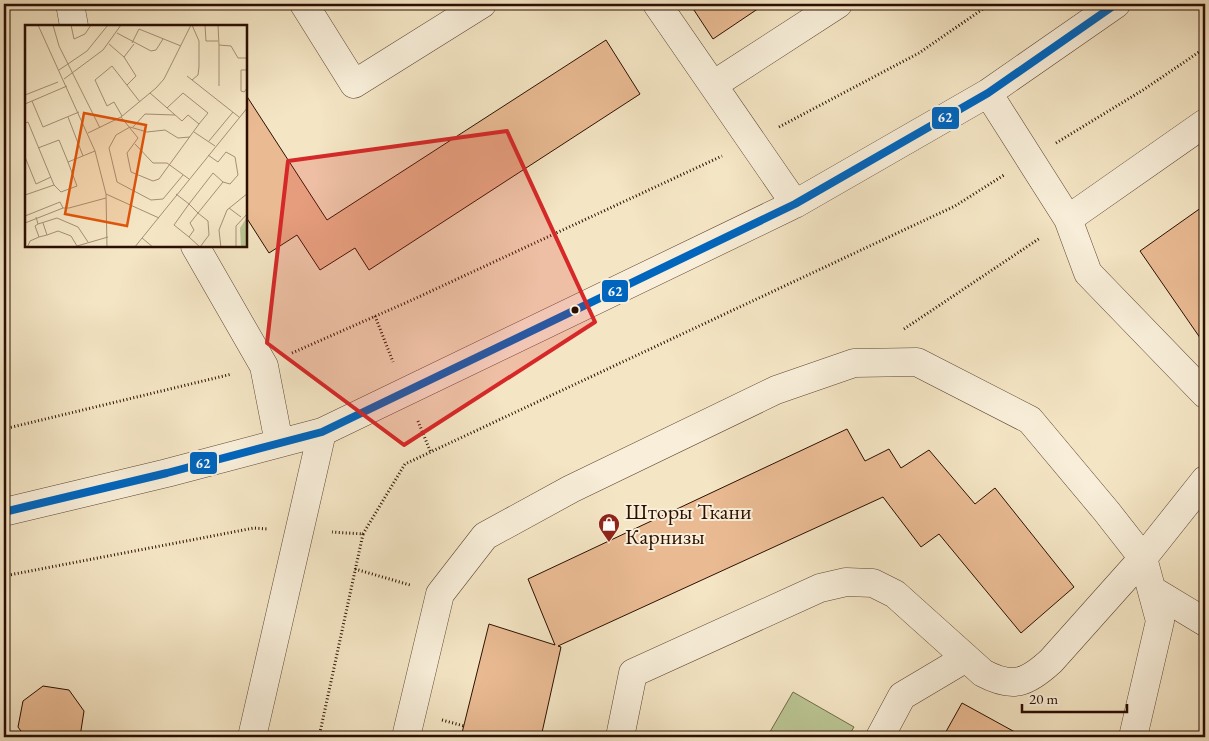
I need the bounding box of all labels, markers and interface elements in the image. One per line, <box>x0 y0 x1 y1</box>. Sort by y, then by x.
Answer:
inset map <box>25 25 248 248</box>
line badge: 62 <box>931 106 960 130</box>
text: 62 <box>938 108 953 126</box>
line badge: 62 <box>601 279 629 303</box>
text: 62 <box>608 282 623 300</box>
unlabelled marker <box>570 305 580 315</box>
line badge: 62 <box>189 451 218 475</box>
text: 62 <box>196 454 211 472</box>
place label: Шторы Ткани Карнизы <box>625 497 752 551</box>
shop icon: Шторы Ткани Карнизы <box>597 512 621 543</box>
scale bar <box>1022 681 1126 713</box>
text: 20 m <box>1029 689 1058 708</box>

